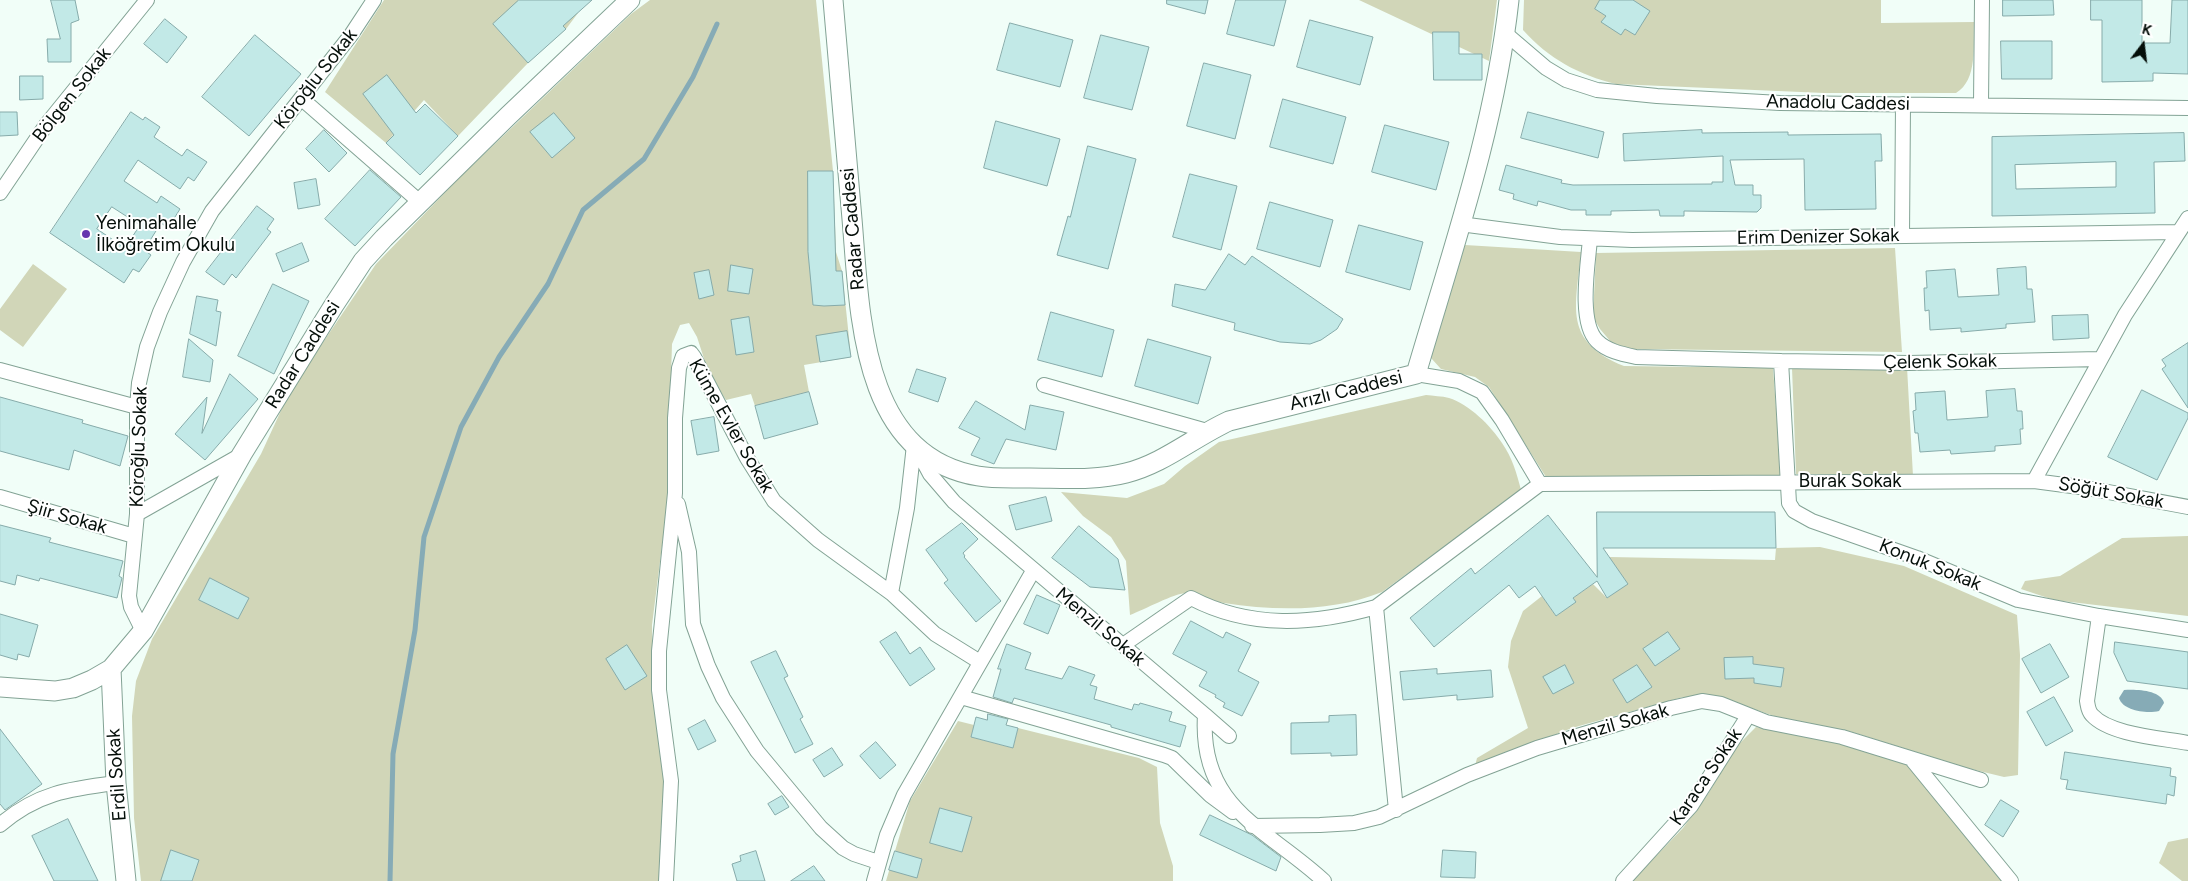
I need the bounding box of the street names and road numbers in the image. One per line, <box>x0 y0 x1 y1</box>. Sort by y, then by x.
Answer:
street label: Köroğlu Sokak <box>270 24 362 134</box>
street label: Bölgen Sokak <box>28 43 116 147</box>
street label: Anadolu Caddesi <box>1766 90 1910 116</box>
street label: Radar Caddesi <box>836 167 870 291</box>
street label: Erim Denizer Sokak <box>1736 224 1900 250</box>
street label: Radar Caddesi <box>261 297 345 413</box>
street label: Çelenk Sokak <box>1883 350 1997 374</box>
street label: Küme Evler Sokak <box>683 355 779 497</box>
street label: Arızlı Caddesi <box>1287 366 1405 416</box>
street label: Köroğlu Sokak <box>125 386 153 508</box>
street label: Burak Sokak <box>1799 470 1901 492</box>
street label: Söğüt Sokak <box>2056 472 2166 514</box>
street label: Şiir Sokak <box>24 495 110 539</box>
street label: Konuk Sokak <box>1876 534 1984 596</box>
street label: Menzil Sokak <box>1050 583 1150 671</box>
street label: Menzil Sokak <box>1559 699 1671 751</box>
street label: Karaca Sokak <box>1665 724 1747 830</box>
street label: Erdil Sokak <box>102 728 132 822</box>

